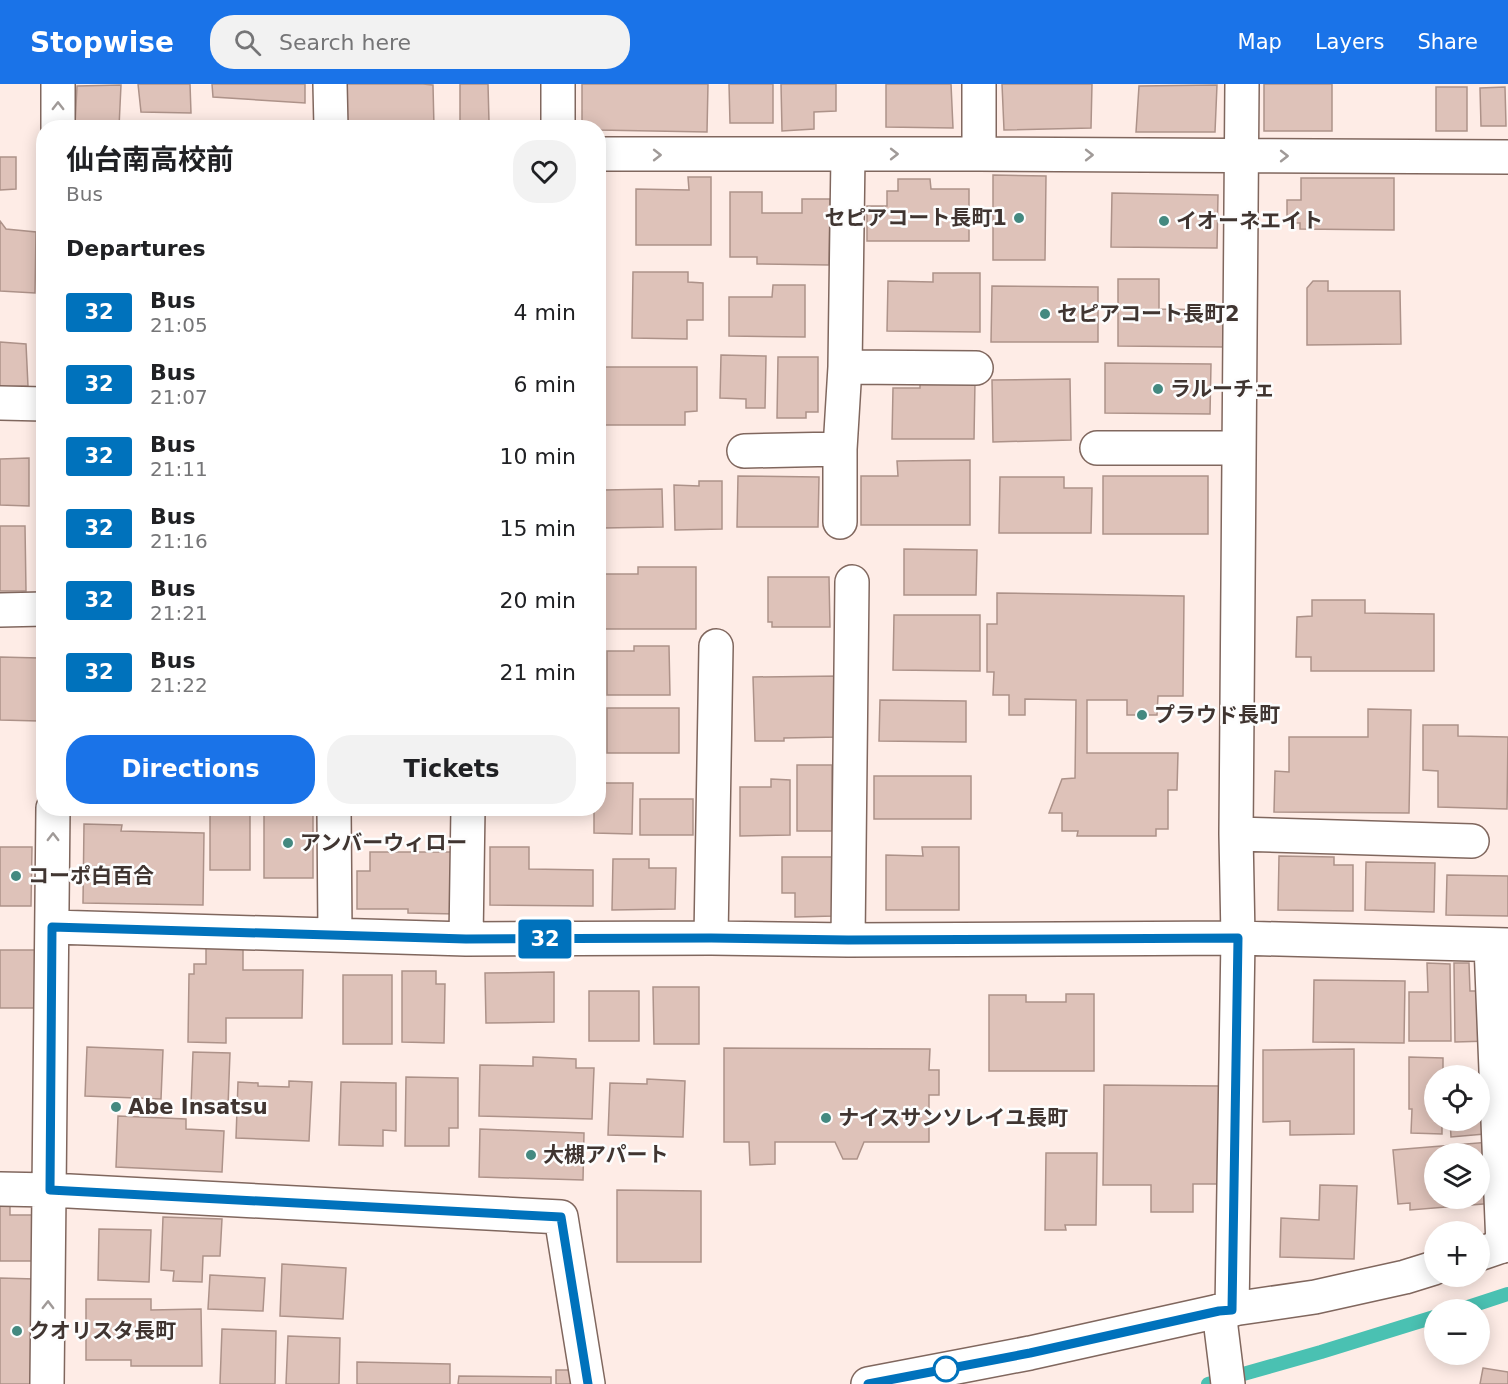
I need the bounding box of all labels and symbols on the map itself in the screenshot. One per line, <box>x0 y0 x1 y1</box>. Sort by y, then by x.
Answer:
one-way arrow <box>52 101 64 110</box>
one-way arrow <box>889 148 898 160</box>
one-way arrow <box>652 149 661 161</box>
one-way arrow <box>1084 149 1093 161</box>
one-way arrow <box>1279 150 1288 162</box>
place label: セピアコート長町1 <box>824 206 1007 230</box>
place label: イオーネエイト <box>1176 209 1323 233</box>
marker: セピアコート長町1 <box>1012 211 1026 225</box>
marker: イオーネエイト <box>1157 214 1171 228</box>
place label: セピアコート長町2 <box>1057 302 1240 326</box>
marker: セピアコート長町2 <box>1038 307 1052 321</box>
place label: ラルーチェ <box>1170 377 1275 401</box>
marker: ラルーチェ <box>1151 382 1165 396</box>
place label: プラウド長町 <box>1154 703 1280 727</box>
marker: プラウド長町 <box>1135 708 1149 722</box>
place label: アンバーウィロー <box>300 831 467 855</box>
one-way arrow <box>47 832 59 841</box>
marker: アンバーウィロー <box>281 836 295 850</box>
place label: コーポ白百合 <box>28 864 154 888</box>
marker: コーポ白百合 <box>9 869 23 883</box>
line badge: 32 <box>518 920 572 958</box>
place label: Abe Insatsu <box>128 1095 268 1119</box>
marker: Abe Insatsu <box>109 1100 123 1114</box>
place label: ナイスサンソレイユ長町 <box>838 1106 1068 1130</box>
marker: ナイスサンソレイユ長町 <box>819 1111 833 1125</box>
place label: 大槻アパート <box>543 1143 669 1167</box>
marker: 大槻アパート <box>524 1148 538 1162</box>
one-way arrow <box>42 1300 54 1309</box>
place label: クオリスタ長町 <box>29 1319 176 1343</box>
marker: クオリスタ長町 <box>10 1324 24 1338</box>
unlabelled marker <box>933 1356 959 1382</box>

